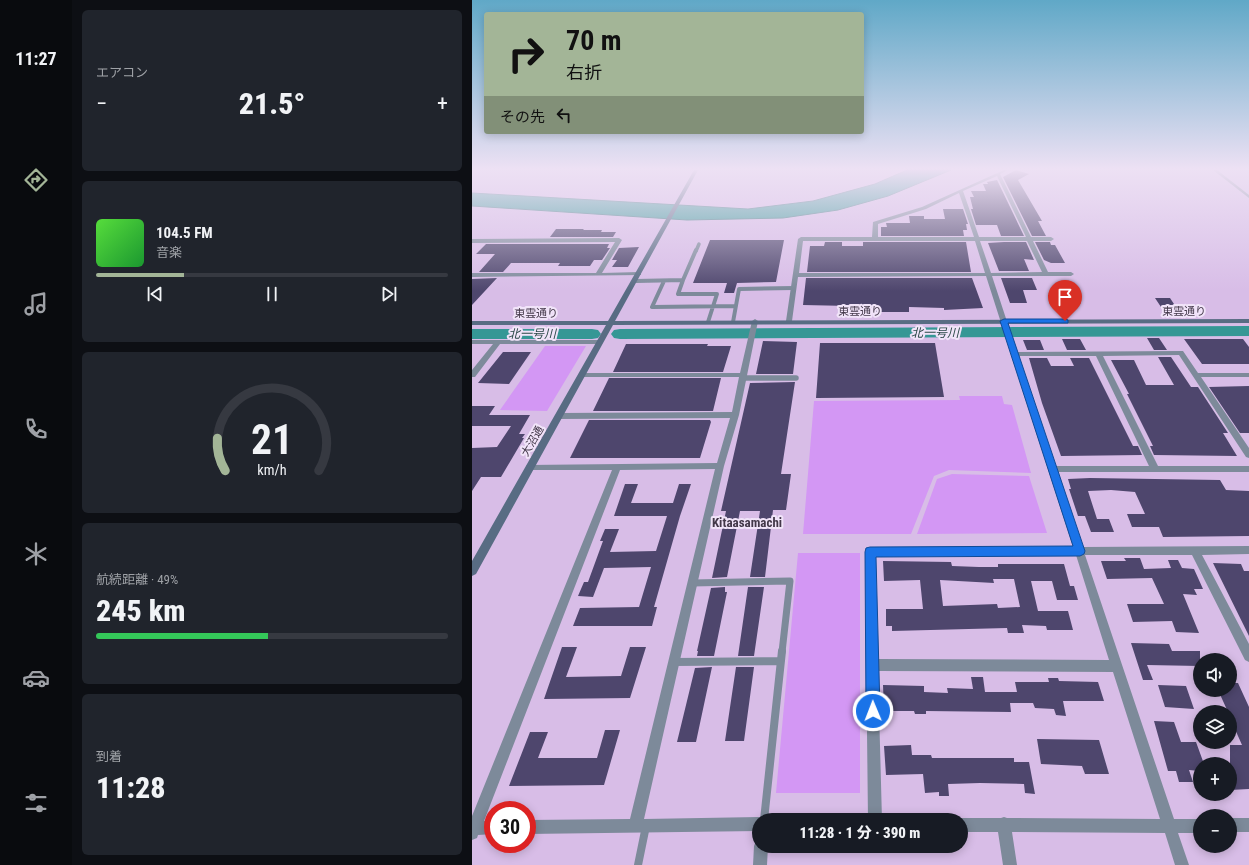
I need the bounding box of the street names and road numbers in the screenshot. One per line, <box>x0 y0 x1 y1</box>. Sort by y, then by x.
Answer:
street label: 東雲通り <box>838 305 882 318</box>
street label: 東雲通り <box>1162 305 1206 318</box>
street label: 東雲通り <box>514 307 558 320</box>
street label: 大沼通 <box>519 424 546 459</box>

